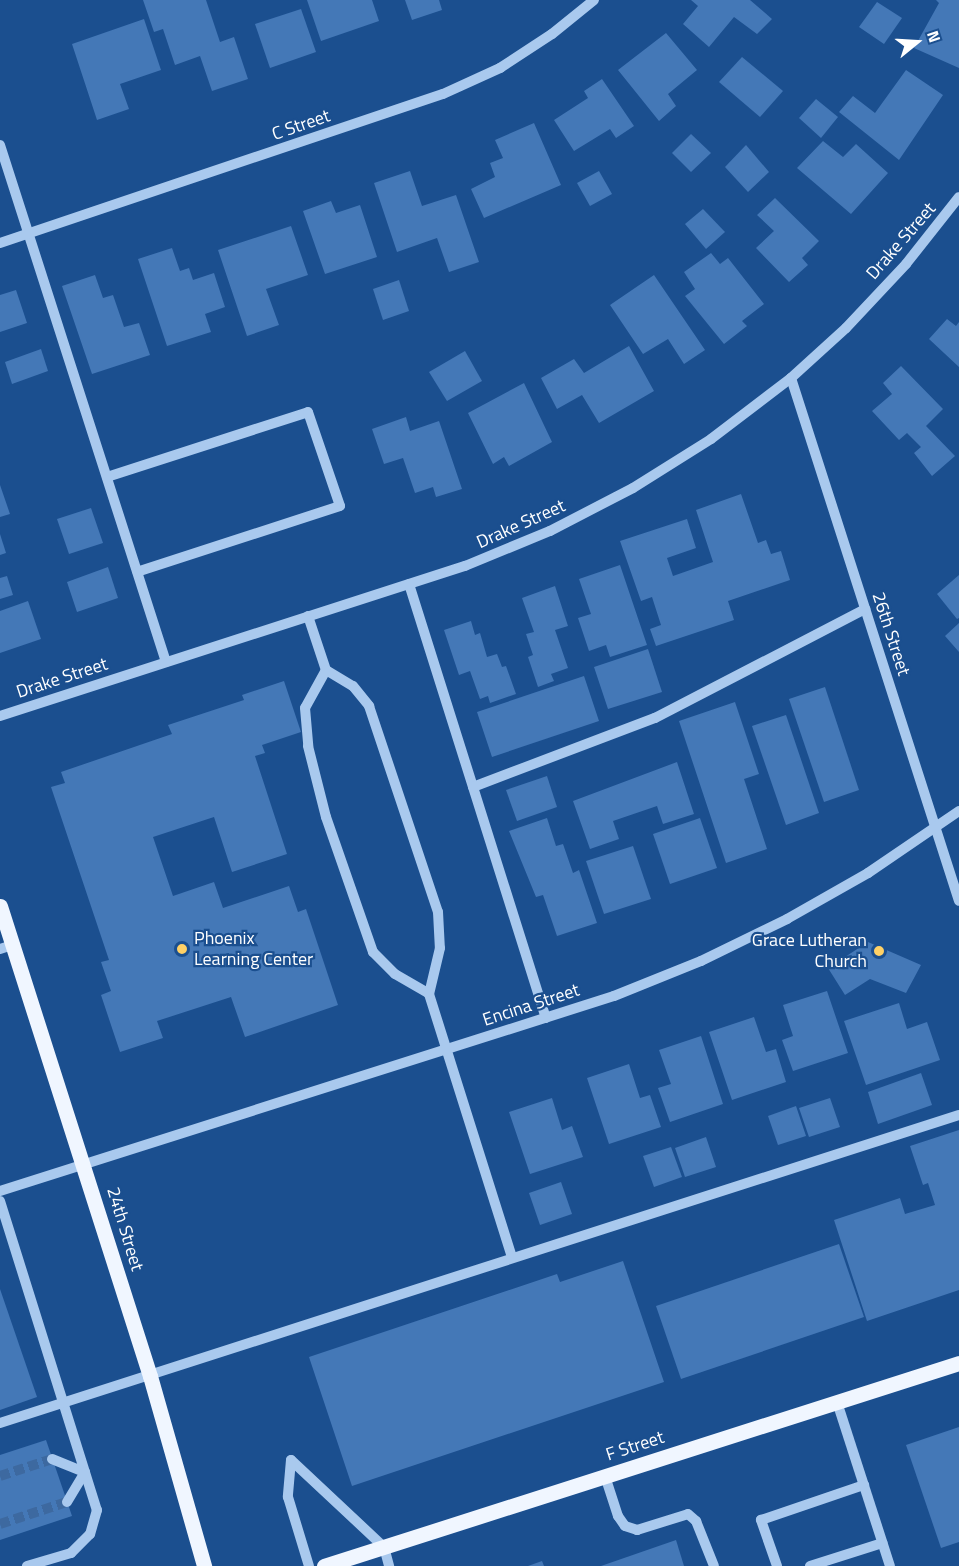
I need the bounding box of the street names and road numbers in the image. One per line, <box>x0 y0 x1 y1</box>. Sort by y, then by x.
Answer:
street label: C Street <box>269 105 333 145</box>
street label: Drake Street <box>862 198 940 284</box>
street label: Drake Street <box>473 495 569 553</box>
street label: 26th Street <box>867 590 915 678</box>
street label: Drake Street <box>14 653 110 703</box>
street label: Encina Street <box>480 979 582 1031</box>
street label: 24th Street <box>102 1184 148 1274</box>
street label: F Street <box>603 1426 667 1466</box>

